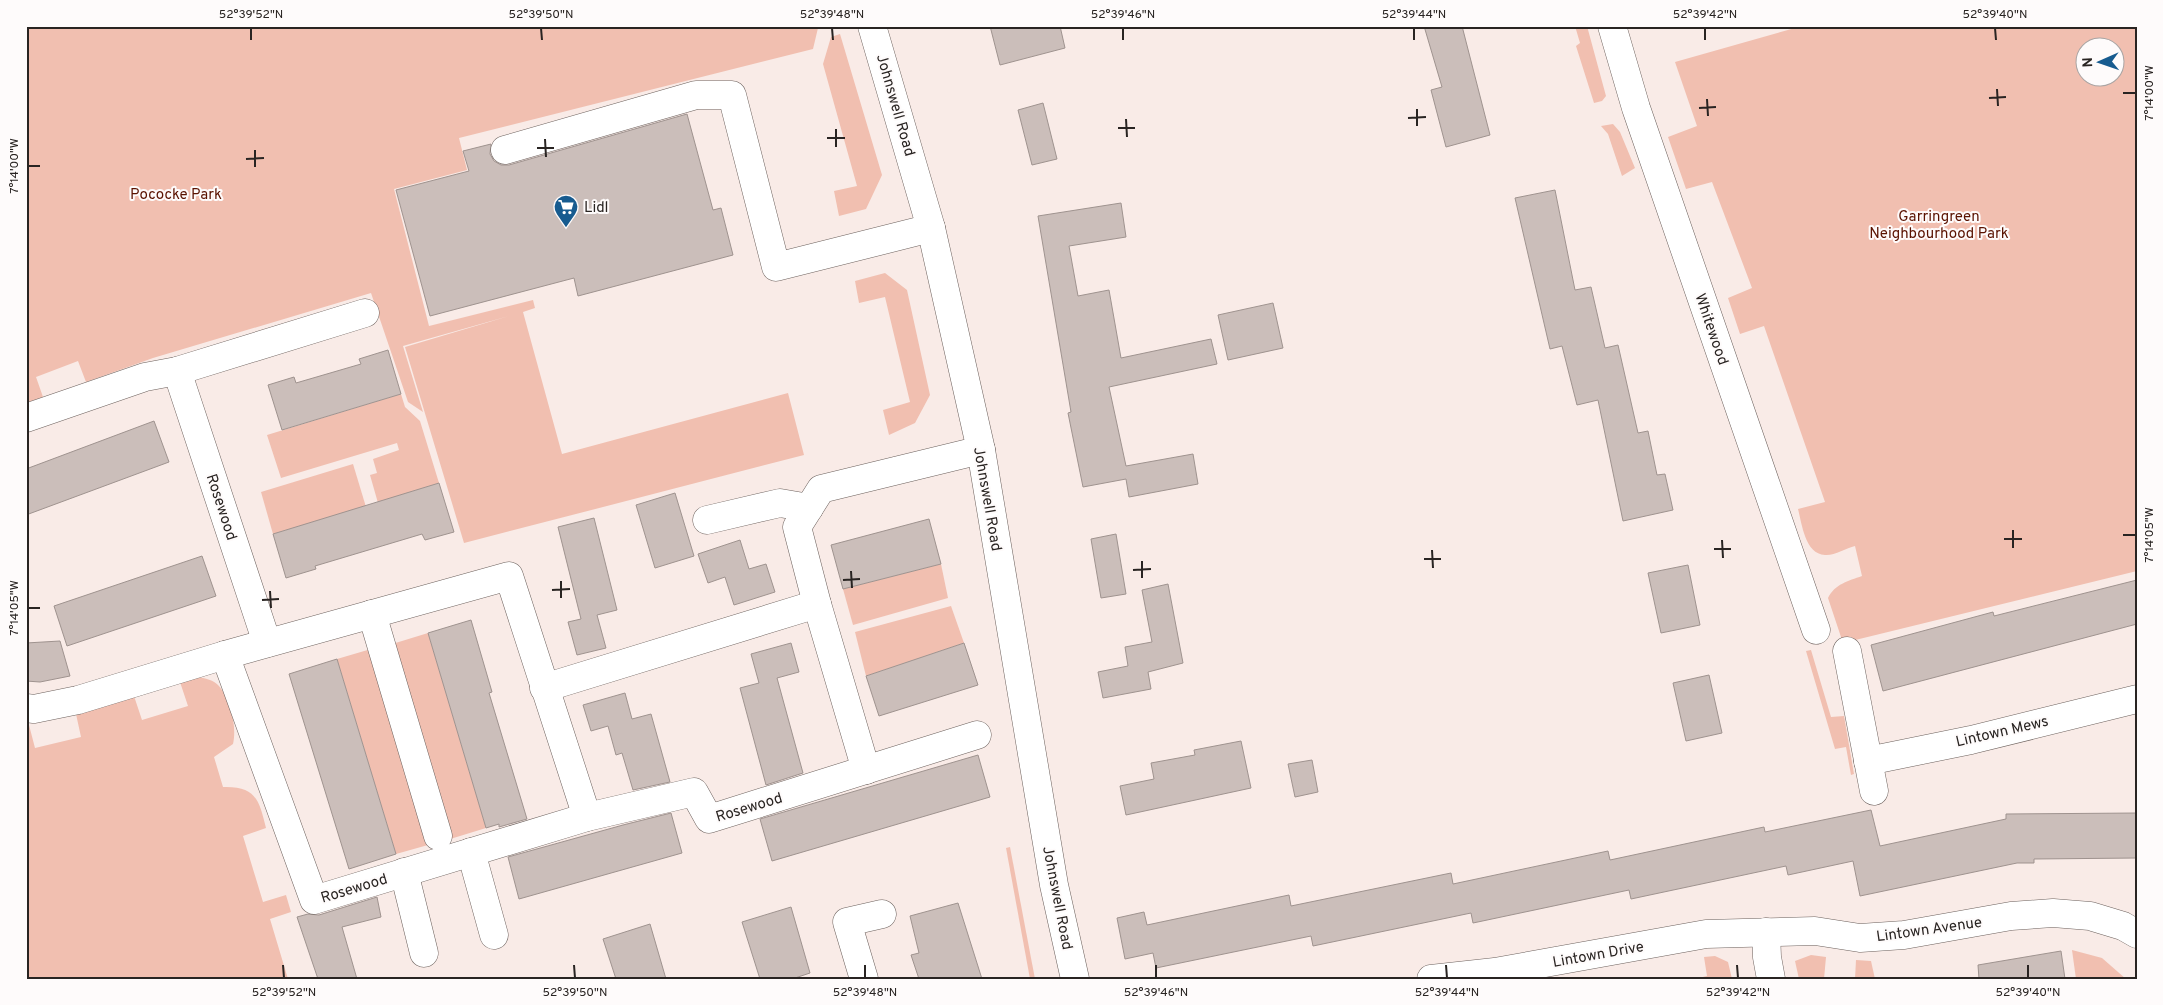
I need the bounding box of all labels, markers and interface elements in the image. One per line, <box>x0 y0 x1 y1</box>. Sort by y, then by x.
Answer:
text: 52°39'52"N <box>219 7 283 23</box>
text: 52°39'50"N <box>509 7 573 23</box>
text: 52°39'48"N <box>800 7 864 23</box>
text: 52°39'46"N <box>1091 7 1155 23</box>
text: 52°39'44"N <box>1382 7 1446 23</box>
text: 52°39'42"N <box>1673 7 1737 23</box>
text: 52°39'40"N <box>1963 7 2027 23</box>
north arrow <box>2076 38 2126 88</box>
street label: Johnswell Road <box>871 52 918 159</box>
text: N <box>2080 57 2097 68</box>
text: 7°14'00"W <box>2142 65 2158 121</box>
text: 7°14'00"W <box>7 138 23 194</box>
park label: Pococke Park <box>130 186 222 205</box>
supermarket icon: Lidl <box>553 194 579 228</box>
place label: Lidl <box>584 199 609 218</box>
park label: Garringreen Neighbourhood Park <box>1869 208 2009 244</box>
street label: Whitewood <box>1689 291 1732 368</box>
street label: Johnswell Road <box>968 446 1005 553</box>
street label: Rosewood <box>201 472 240 543</box>
text: 7°14'05"W <box>2142 507 2158 563</box>
text: 7°14'05"W <box>7 580 23 636</box>
street label: Lintown Mews <box>1954 713 2051 752</box>
street label: Rosewood <box>714 789 785 828</box>
street label: Johnswell Road <box>1037 845 1076 952</box>
street label: Rosewood <box>319 870 390 909</box>
street label: Lintown Avenue <box>1875 914 1983 947</box>
street label: Lintown Drive <box>1551 938 1645 973</box>
text: 52°39'52"N <box>252 985 316 1001</box>
text: 52°39'50"N <box>543 985 607 1001</box>
text: 52°39'48"N <box>833 985 897 1001</box>
text: 52°39'46"N <box>1124 985 1188 1001</box>
text: 52°39'44"N <box>1415 985 1479 1001</box>
text: 52°39'42"N <box>1706 985 1770 1001</box>
text: 52°39'40"N <box>1996 985 2060 1001</box>

